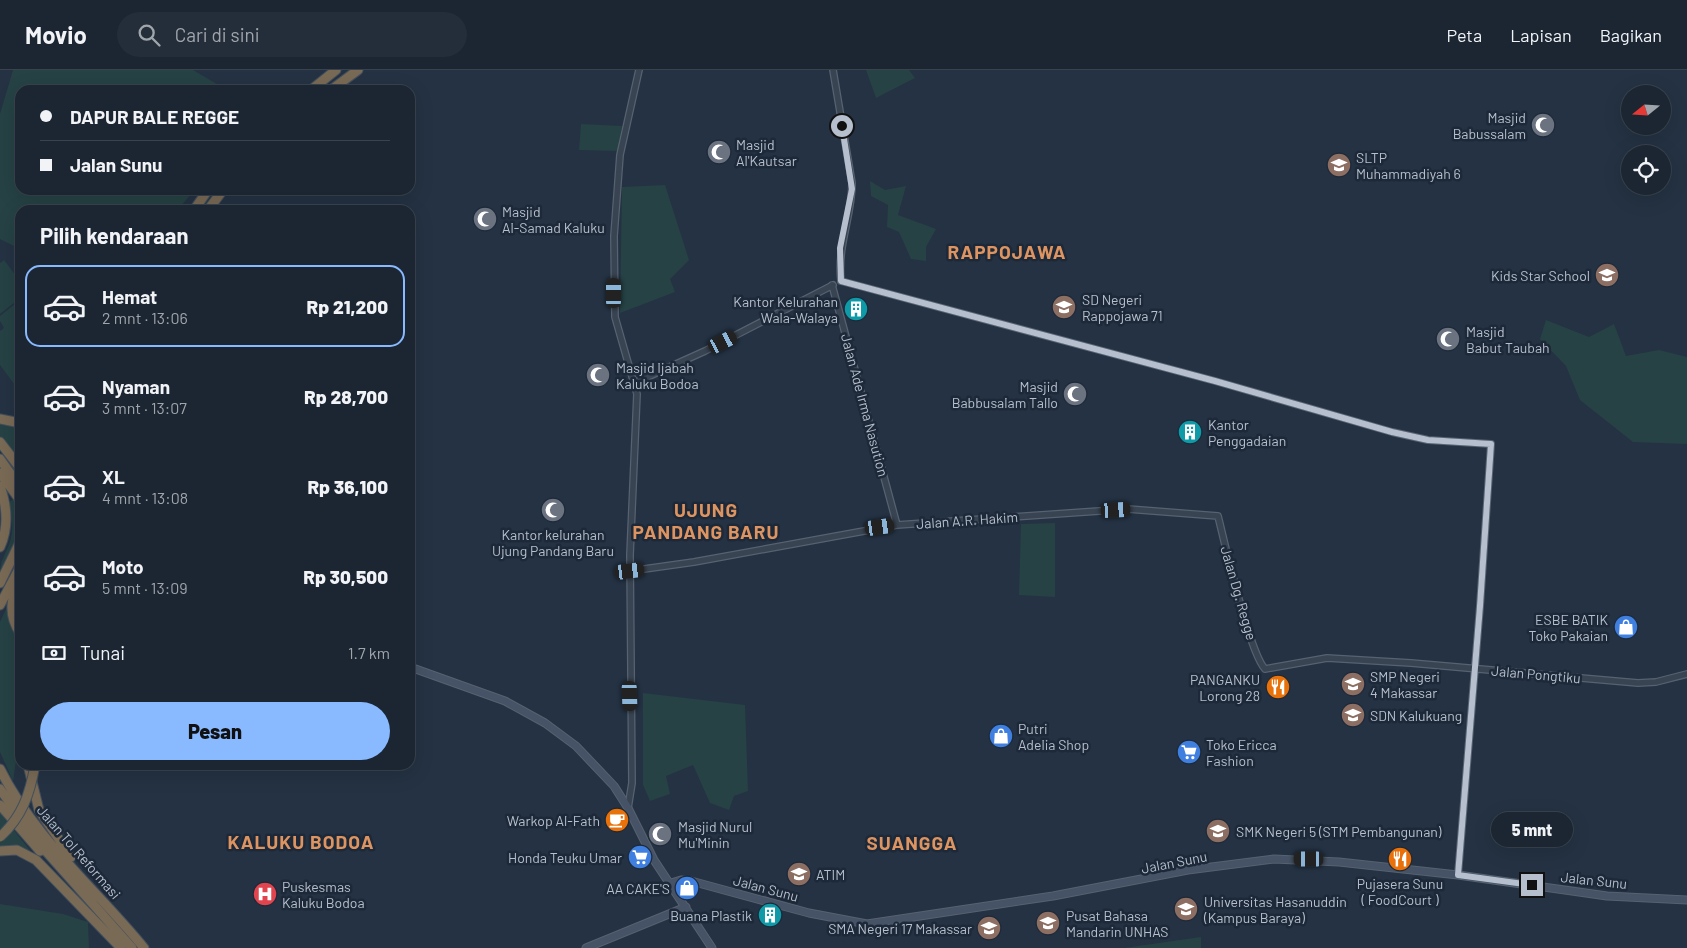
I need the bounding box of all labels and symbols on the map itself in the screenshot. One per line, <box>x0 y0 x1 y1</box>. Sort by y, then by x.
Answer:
north arrow <box>1621 85 1671 135</box>
place label: Masjid Babussalam <box>1453 109 1526 142</box>
mosque icon: Masjid Babussalam <box>1530 112 1556 138</box>
route start <box>831 115 853 137</box>
place label: Masjid Al'Kautsar <box>736 136 797 169</box>
mosque icon: Masjid Al'Kautsar <box>706 139 732 165</box>
place label: SLTP Muhammadiyah 6 <box>1356 149 1461 182</box>
school or university icon: SLTP Muhammadiyah 6 <box>1326 152 1352 178</box>
place label: Masjid Al-Samad Kaluku <box>502 203 605 236</box>
mosque icon: Masjid Al-Samad Kaluku <box>472 206 498 232</box>
district label: RAPPOJAWA <box>948 240 1066 263</box>
school or university icon: Kids Star School <box>1594 262 1620 288</box>
place label: Kids Star School <box>1491 267 1590 284</box>
car <box>606 278 621 308</box>
place label: SD Negeri Rappojawa 71 <box>1082 291 1163 324</box>
place label: Kantor Kelurahan Wala-Walaya <box>733 293 838 326</box>
school or university icon: SD Negeri Rappojawa 71 <box>1051 294 1077 320</box>
building icon: Kantor Kelurahan Wala-Walaya <box>843 296 869 322</box>
place label: Masjid Babut Taubah <box>1466 323 1550 356</box>
mosque icon: Masjid Babut Taubah <box>1435 326 1461 352</box>
car <box>706 329 739 355</box>
street label: Jalan Ade Irma Nasution <box>838 332 892 478</box>
place label: Masjid Ijabah Kaluku Bodoa <box>616 359 699 392</box>
mosque icon: Masjid Ijabah Kaluku Bodoa <box>585 362 611 388</box>
place label: Masjid Babbusalam Tallo <box>952 378 1058 411</box>
mosque icon: Masjid Babbusalam Tallo <box>1062 381 1088 407</box>
place label: Kantor Penggadaian <box>1208 416 1286 449</box>
building icon: Kantor Penggadaian <box>1177 419 1203 445</box>
mosque icon: Kantor kelurahan Ujung Pandang Baru <box>540 497 566 523</box>
district label: UJUNG PANDANG BARU <box>633 498 779 543</box>
car <box>1100 502 1131 518</box>
street label: Jalan A.R. Hakim <box>915 508 1019 532</box>
car <box>864 517 895 537</box>
place label: Kantor kelurahan Ujung Pandang Baru <box>492 526 614 559</box>
street label: Jalan Dg. Regge <box>1217 544 1261 642</box>
car <box>614 562 645 580</box>
place label: ESBE BATIK Toko Pakaian <box>1528 611 1608 644</box>
shop icon: ESBE BATIK Toko Pakaian <box>1613 614 1639 640</box>
street label: Jalan Pongtiku <box>1491 662 1581 686</box>
place label: SMP Negeri 4 Makassar <box>1370 668 1440 701</box>
place label: PANGANKU Lorong 28 <box>1190 671 1260 704</box>
school or university icon: SMP Negeri 4 Makassar <box>1340 671 1366 697</box>
restaurant icon: PANGANKU Lorong 28 <box>1265 674 1291 700</box>
car <box>621 681 638 711</box>
school or university icon: SDN Kalukuang <box>1340 702 1366 728</box>
place label: SDN Kalukuang <box>1370 707 1462 724</box>
place label: Putri Adelia Shop <box>1018 720 1089 753</box>
shop icon: Putri Adelia Shop <box>988 723 1014 749</box>
place label: Toko Ericca Fashion <box>1206 736 1277 769</box>
supermarket icon: Toko Ericca Fashion <box>1176 739 1202 765</box>
street label: Jalan Tol Reformasi <box>34 802 124 902</box>
cafe icon: Warkop Al-Fath <box>604 807 630 833</box>
place label: Warkop Al-Fath <box>507 812 600 829</box>
callout: 5 mnt <box>1491 812 1573 848</box>
place label: Masjid Nurul Mu'Minin <box>678 818 752 851</box>
school or university icon: SMK Negeri 5 (STM Pembangunan) <box>1205 818 1231 844</box>
mosque icon: Masjid Nurul Mu'Minin <box>647 821 673 847</box>
place label: SMK Negeri 5 (STM Pembangunan) <box>1236 823 1442 840</box>
district label: KALUKU BODOA <box>228 830 374 853</box>
district label: SUANGGA <box>867 831 957 854</box>
supermarket icon: Honda Teuku Umar <box>627 844 653 870</box>
restaurant icon: Pujasera Sunu ( FoodCourt ) <box>1387 846 1413 872</box>
street label: Jalan Sunu <box>1140 847 1208 877</box>
place label: Honda Teuku Umar <box>508 849 622 866</box>
car <box>1294 852 1324 867</box>
school or university icon: ATIM <box>786 861 812 887</box>
place label: ATIM <box>816 866 845 883</box>
street label: Jalan Sunu <box>1560 868 1628 892</box>
street label: Jalan Sunu <box>732 871 800 905</box>
route end <box>1521 874 1543 896</box>
shop icon: AA CAKE'S <box>674 875 700 901</box>
place label: Pujasera Sunu ( FoodCourt ) <box>1357 875 1443 908</box>
place label: Puskesmas Kaluku Bodoa <box>282 878 365 911</box>
place label: AA CAKE'S <box>606 880 670 897</box>
hospital icon: Puskesmas Kaluku Bodoa <box>252 881 278 907</box>
place label: Universitas Hasanuddin (Kampus Baraya) <box>1203 893 1347 926</box>
school or university icon: Universitas Hasanuddin (Kampus Baraya) <box>1173 896 1199 922</box>
building icon: Buana Plastik <box>757 902 783 928</box>
place label: Buana Plastik <box>670 907 752 924</box>
place label: Pusat Bahasa Mandarin UNHAS <box>1066 907 1168 940</box>
school or university icon: Pusat Bahasa Mandarin UNHAS <box>1035 910 1061 936</box>
school or university icon: SMA Negeri 17 Makassar <box>976 915 1002 941</box>
place label: SMA Negeri 17 Makassar <box>828 920 972 937</box>

